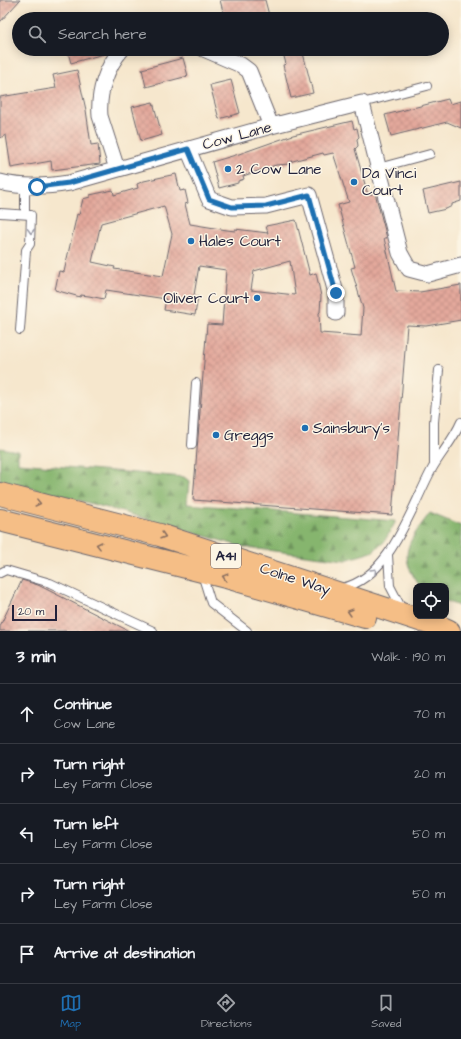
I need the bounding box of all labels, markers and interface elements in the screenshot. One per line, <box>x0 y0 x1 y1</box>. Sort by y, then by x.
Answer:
search box <box>12 12 449 56</box>
icon: search <box>26 23 48 45</box>
text: Search here <box>58 24 147 45</box>
street label: Cow Lane <box>200 117 274 155</box>
place label: 2 Cow Lane <box>236 159 321 180</box>
place label: Da Vinci Court <box>362 163 417 201</box>
marker: 2 Cow Lane <box>223 164 233 174</box>
marker: Da Vinci Court <box>349 177 359 187</box>
route start <box>28 178 46 196</box>
one-way arrow <box>26 228 35 234</box>
place label: Hales Court <box>199 231 281 252</box>
marker: Hales Court <box>186 236 196 246</box>
route end <box>327 284 345 302</box>
place label: Oliver Court <box>163 288 249 309</box>
marker: Oliver Court <box>252 293 262 303</box>
place label: Sainsbury's <box>313 418 391 440</box>
marker: Sainsbury's <box>300 423 310 433</box>
place label: Greggs <box>224 425 274 447</box>
marker: Greggs <box>211 430 221 440</box>
one-way arrow <box>34 498 41 507</box>
one-way arrow <box>160 531 167 540</box>
one-way arrow <box>96 541 103 550</box>
road number: A41 <box>211 544 241 568</box>
street label: Colne Way <box>257 558 333 601</box>
one-way arrow <box>369 568 377 576</box>
one-way arrow <box>222 573 229 582</box>
map controls <box>413 583 449 619</box>
button: locate <box>413 583 449 619</box>
scale bar <box>12 603 57 622</box>
text: 20 m <box>18 604 44 619</box>
one-way arrow <box>347 609 354 617</box>
text: 3 min <box>16 645 56 669</box>
text: Walk · 190 m <box>371 648 445 666</box>
text: Continue <box>54 694 112 715</box>
icon: ahead <box>16 703 38 725</box>
text: 70 m <box>413 705 445 723</box>
text: Cow Lane <box>54 715 115 733</box>
text: Turn right <box>54 754 125 775</box>
icon: right <box>16 763 38 785</box>
text: 20 m <box>414 765 445 783</box>
text: Ley Farm Close <box>54 775 153 793</box>
text: Turn left <box>54 814 118 835</box>
icon: left <box>16 823 38 845</box>
text: 50 m <box>412 825 445 843</box>
text: Ley Farm Close <box>54 835 153 853</box>
text: Turn right <box>54 874 125 895</box>
icon: right <box>16 883 38 905</box>
text: 50 m <box>412 885 445 903</box>
text: Ley Farm Close <box>54 895 153 913</box>
icon: arrive <box>16 943 38 965</box>
text: Arrive at destination <box>54 943 195 964</box>
tab: Map <box>60 992 82 1031</box>
tab: Directions <box>201 992 252 1031</box>
tab: Saved <box>371 992 401 1031</box>

